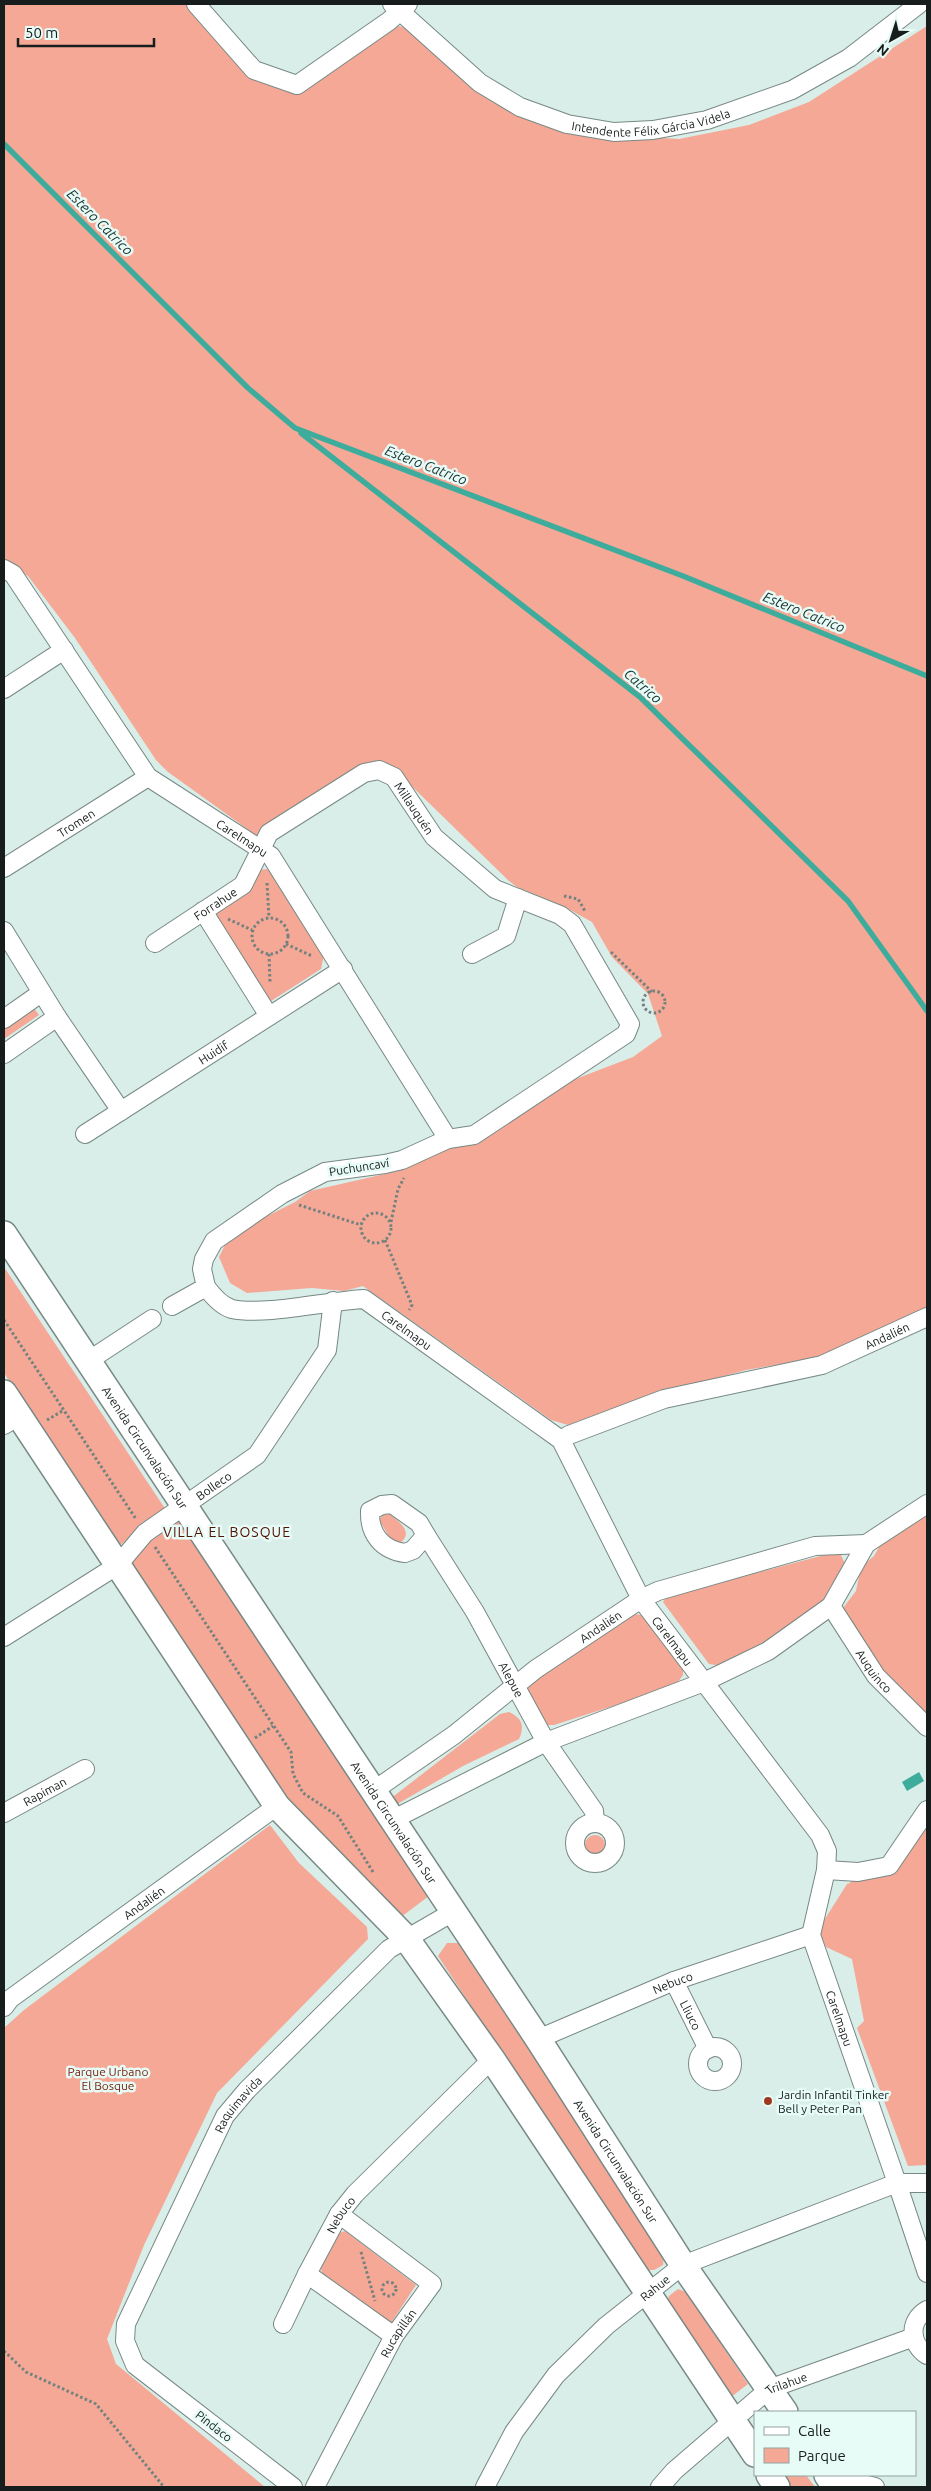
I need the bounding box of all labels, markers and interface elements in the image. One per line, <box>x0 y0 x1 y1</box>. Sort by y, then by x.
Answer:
scale bar <box>18 15 154 47</box>
north arrow <box>866 15 916 65</box>
text: 50 m <box>25 24 58 41</box>
text: N <box>874 41 892 60</box>
street label: Intendente Félix Gárcia Videla <box>571 106 732 139</box>
water label: Estero Catrico <box>64 186 136 258</box>
water label: Estero Catrico <box>383 442 470 488</box>
water label: Estero Catrico <box>761 588 847 636</box>
water label: Catrico <box>621 665 665 707</box>
street label: Millauquén <box>393 779 437 837</box>
street label: Tromen <box>55 806 97 839</box>
street label: Carelmapu <box>214 816 270 859</box>
street label: Forrahue <box>191 884 239 922</box>
street label: Huidif <box>196 1038 231 1066</box>
street label: Puchuncaví <box>328 1156 391 1178</box>
street label: Carelmapu <box>379 1307 434 1352</box>
street label: Andalién <box>863 1320 911 1351</box>
street label: Avenida Circunvalación Sur <box>100 1384 191 1511</box>
street label: Bolleco <box>193 1469 234 1502</box>
district label: VILLA EL BOSQUE <box>163 1524 291 1540</box>
street label: Andalién <box>577 1608 624 1645</box>
street label: Carelmapu <box>650 1614 695 1668</box>
street label: Auquinco <box>854 1647 895 1695</box>
street label: Alepue <box>497 1660 527 1699</box>
street label: Avenida Circunvalación Sur <box>349 1759 440 1886</box>
street label: Rapiman <box>21 1774 68 1808</box>
street label: Andalién <box>121 1883 167 1922</box>
street label: Nebuco <box>651 1969 694 1996</box>
street label: Carelmapu <box>824 1988 856 2048</box>
street label: Lliuco <box>678 1998 704 2032</box>
park label: Parque Urbano El Bosque <box>68 2065 148 2092</box>
street label: Raquimavida <box>212 2073 264 2135</box>
place label: Jardin Infantil Tinker Bell y Peter Pan <box>778 2088 889 2115</box>
marker: Jardin Infantil Tinker Bell y Peter Pan <box>762 2095 774 2107</box>
street label: Avenida Circunvalación Sur <box>572 2097 661 2226</box>
street label: Nebuco <box>324 2194 357 2235</box>
street label: Rahue <box>637 2272 672 2303</box>
street label: Rucapillán <box>378 2306 418 2359</box>
street label: Trilahue <box>762 2369 809 2396</box>
street label: Pindaco <box>193 2408 235 2444</box>
legend <box>754 2411 916 2476</box>
text: Calle <box>798 2422 831 2439</box>
text: Parque <box>798 2447 846 2464</box>

